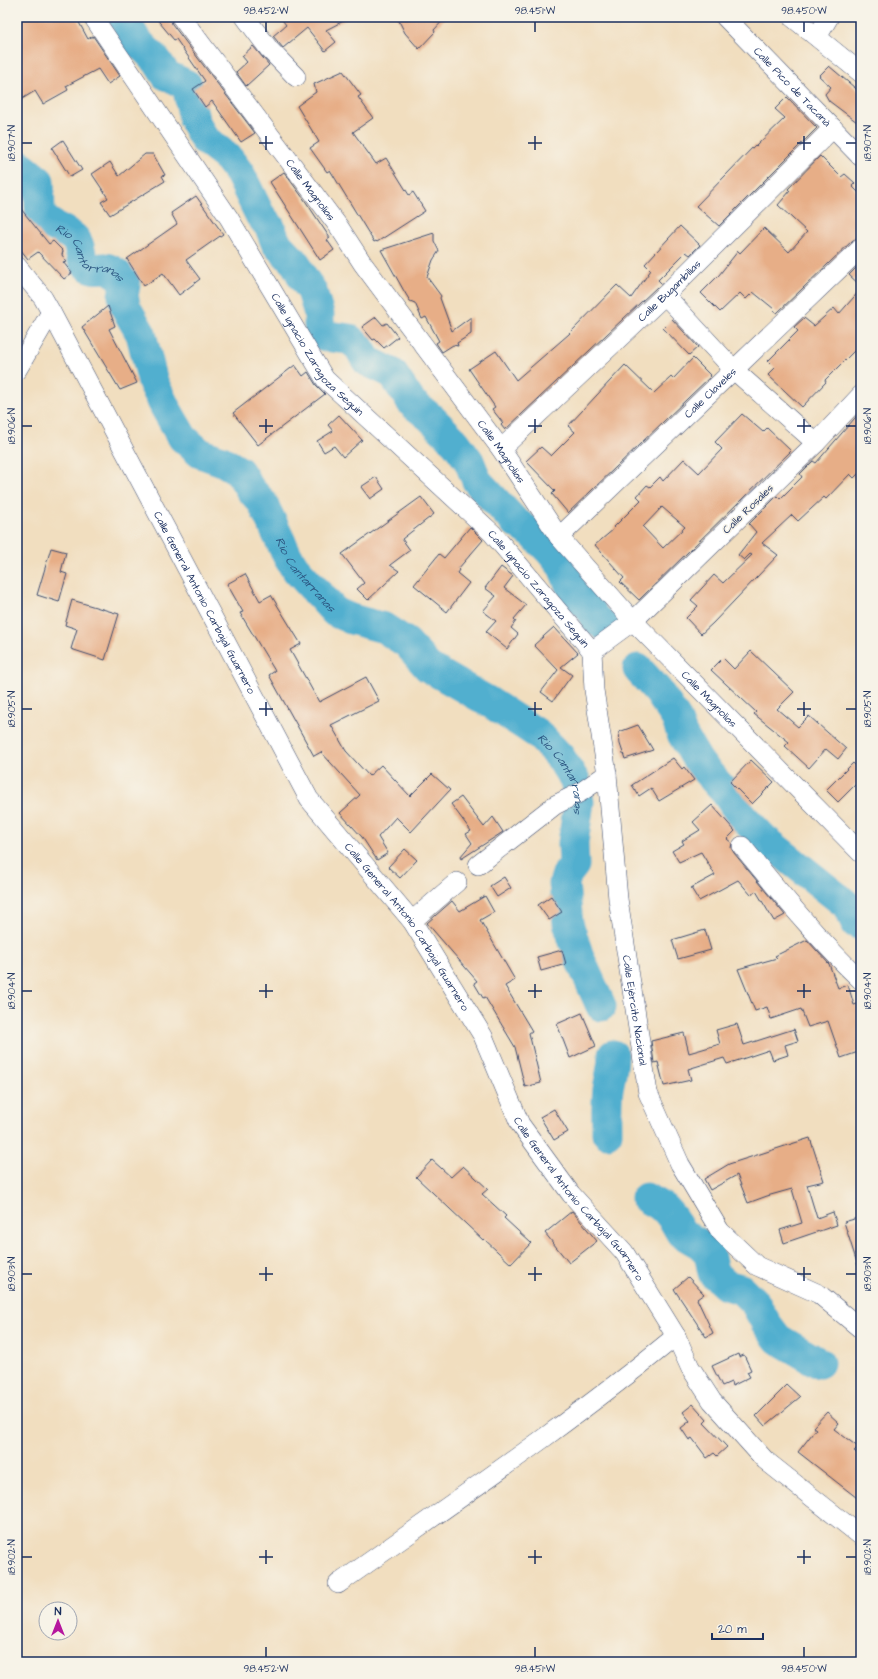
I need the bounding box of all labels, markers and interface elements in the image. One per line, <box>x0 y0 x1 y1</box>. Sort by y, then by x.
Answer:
text: 98.452°W <box>244 4 289 18</box>
text: 98.451°W <box>515 4 556 18</box>
text: 98.450°W <box>781 4 827 18</box>
street label: Calle Pico de Tacaná <box>750 43 835 130</box>
text: 18.907°N <box>5 125 19 161</box>
text: 18.907°N <box>861 125 875 161</box>
street label: Calle Magnolias <box>283 156 339 224</box>
water label: Rio Cantarranas <box>53 220 129 286</box>
street label: Calle Bugambilias <box>634 256 704 325</box>
street label: Calle Ignacio Zaragoza Seguin <box>268 290 368 419</box>
street label: Calle Claveles <box>681 364 740 421</box>
text: 18.906°N <box>5 408 19 444</box>
text: 18.906°N <box>861 408 875 444</box>
street label: Calle Magnolias <box>474 417 529 486</box>
street label: Calle Rosales <box>719 481 777 537</box>
street label: Calle General Antonio Carbajal Guarnero <box>150 508 260 697</box>
street label: Calle Ignacio Zaragoza Seguin <box>485 527 593 651</box>
water label: Rio Cantarranas <box>271 534 340 616</box>
street label: Calle Magnolias <box>678 667 741 731</box>
text: 18.905°N <box>5 691 19 727</box>
text: 18.905°N <box>861 691 875 727</box>
water label: Rio Cantarranas <box>534 730 588 816</box>
street label: Calle General Antonio Carbajal Guarnero <box>341 839 474 1014</box>
street label: Calle Ejército Nacional <box>619 954 651 1067</box>
text: 18.904°N <box>5 973 19 1009</box>
text: 18.904°N <box>861 973 875 1009</box>
street label: Calle General Antonio Carbajal Guarnero <box>510 1115 648 1284</box>
text: 18.903°N <box>5 1257 19 1291</box>
text: 18.903°N <box>861 1257 875 1291</box>
text: 18.902°N <box>5 1539 19 1575</box>
text: 18.902°N <box>861 1539 875 1575</box>
north arrow <box>38 1601 78 1641</box>
text: N <box>55 1604 62 1619</box>
scale bar <box>712 1615 763 1641</box>
text: 20 m <box>718 1621 747 1638</box>
text: 98.452°W <box>244 1662 289 1676</box>
text: 98.451°W <box>515 1662 556 1676</box>
text: 98.450°W <box>781 1662 827 1676</box>

